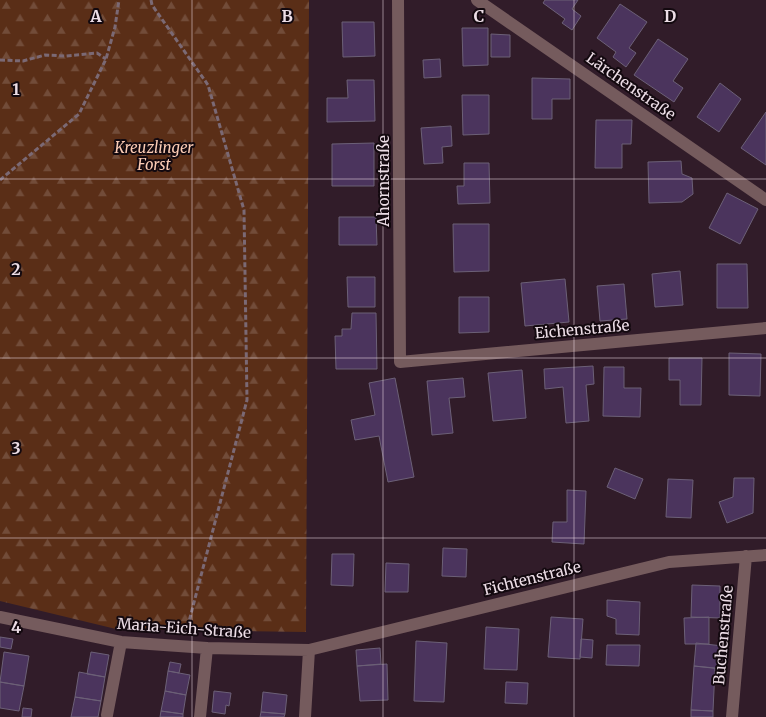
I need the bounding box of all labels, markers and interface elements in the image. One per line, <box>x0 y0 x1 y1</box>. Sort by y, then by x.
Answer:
text: A <box>89 6 102 26</box>
text: B <box>281 6 293 26</box>
text: C <box>474 6 484 26</box>
text: D <box>664 6 676 26</box>
street label: Lärchenstraße <box>583 48 680 124</box>
text: 1 <box>12 79 20 99</box>
street label: Ahornstraße <box>374 135 393 228</box>
park label: Kreuzlinger Forst <box>114 138 194 174</box>
text: 2 <box>11 259 21 279</box>
street label: Eichenstraße <box>534 315 630 343</box>
text: 3 <box>11 438 21 458</box>
street label: Fichtenstraße <box>481 557 583 599</box>
street label: Buchenstraße <box>709 584 737 686</box>
street label: Maria-Eich-Straße <box>116 614 252 642</box>
text: 4 <box>11 617 21 637</box>

